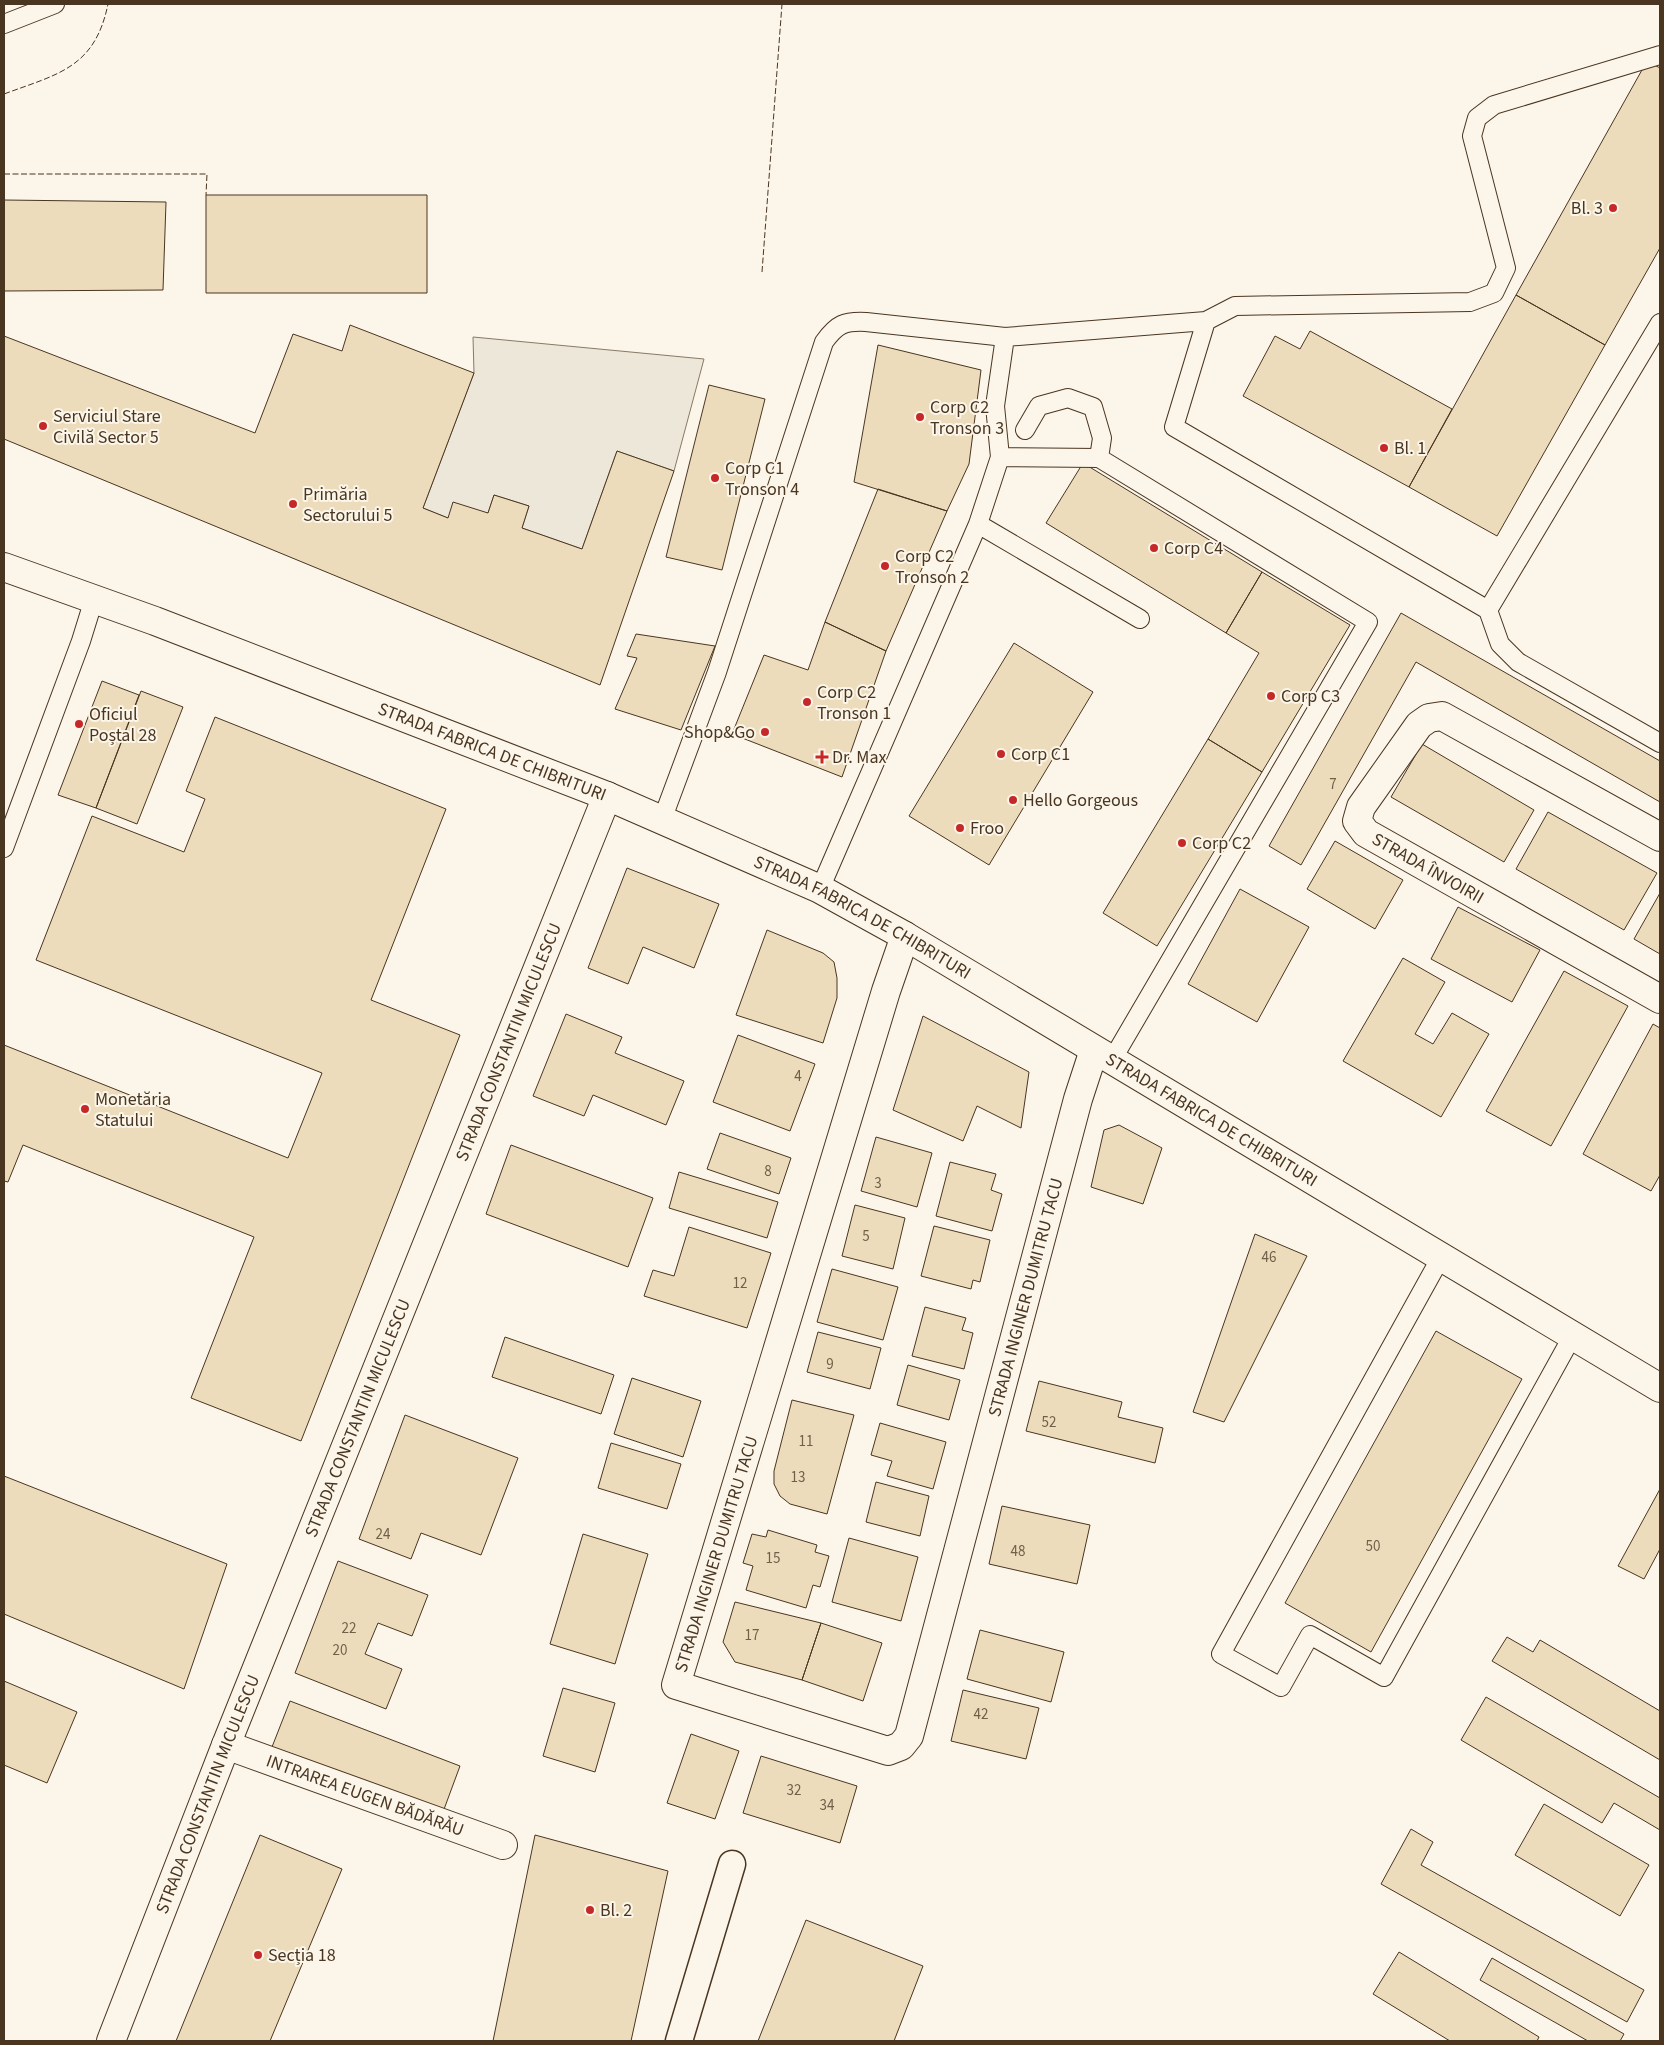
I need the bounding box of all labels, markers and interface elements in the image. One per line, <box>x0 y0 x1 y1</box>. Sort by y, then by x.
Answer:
place label: Bl. 3 <box>1571 196 1603 221</box>
marker: Bl. 3 <box>1607 202 1619 214</box>
place label: Corp C2 Tronson 3 <box>930 395 1004 441</box>
place label: Serviciul Stare Civilă Sector 5 <box>53 404 161 450</box>
marker: Corp C2 Tronson 3 <box>914 411 926 423</box>
marker: Serviciul Stare Civilă Sector 5 <box>37 420 49 432</box>
place label: Bl. 1 <box>1394 436 1426 461</box>
marker: Bl. 1 <box>1378 442 1390 454</box>
place label: Corp C1 Tronson 4 <box>725 456 799 502</box>
marker: Corp C1 Tronson 4 <box>709 472 721 484</box>
place label: Primăria Sectorului 5 <box>303 482 393 528</box>
marker: Primăria Sectorului 5 <box>287 498 299 510</box>
place label: Corp C4 <box>1164 536 1223 561</box>
marker: Corp C4 <box>1148 542 1160 554</box>
place label: Corp C2 Tronson 2 <box>895 544 969 590</box>
marker: Corp C2 Tronson 2 <box>879 560 891 572</box>
place label: Corp C2 Tronson 1 <box>817 680 891 726</box>
place label: Corp C3 <box>1281 684 1340 709</box>
marker: Corp C3 <box>1265 690 1277 702</box>
street label: STRADA FABRICA DE CHIBRITURI <box>374 696 610 808</box>
marker: Corp C2 Tronson 1 <box>801 696 813 708</box>
place label: Oficiul Poștal 28 <box>89 702 157 748</box>
marker: Oficiul Poștal 28 <box>73 718 85 730</box>
place label: Shop&Go <box>684 720 755 745</box>
marker: Shop&Go <box>759 726 771 738</box>
place label: Corp C1 <box>1011 742 1070 767</box>
place label: Dr. Max <box>832 745 887 770</box>
marker: Corp C1 <box>995 748 1007 760</box>
marker: Dr. Max <box>816 751 828 763</box>
house number: 7 <box>1329 774 1337 795</box>
place label: Hello Gorgeous <box>1023 788 1138 813</box>
marker: Hello Gorgeous <box>1007 794 1019 806</box>
place label: Froo <box>970 816 1004 841</box>
marker: Froo <box>954 822 966 834</box>
street label: STRADA ÎNVOIRII <box>1367 827 1488 910</box>
place label: Corp C2 <box>1192 831 1251 856</box>
marker: Corp C2 <box>1176 837 1188 849</box>
street label: STRADA FABRICA DE CHIBRITURI <box>750 850 976 986</box>
street label: STRADA CONSTANTIN MICULESCU <box>450 919 568 1165</box>
street label: STRADA FABRICA DE CHIBRITURI <box>1101 1047 1322 1193</box>
house number: 4 <box>794 1066 802 1087</box>
place label: Monetăria Statului <box>95 1087 171 1133</box>
marker: Monetăria Statului <box>79 1103 91 1115</box>
house number: 8 <box>764 1161 772 1182</box>
house number: 3 <box>874 1173 882 1194</box>
street label: STRADA INGINER DUMITRU TACU <box>982 1175 1070 1420</box>
house number: 5 <box>862 1226 870 1247</box>
house number: 46 <box>1262 1247 1276 1268</box>
house number: 12 <box>733 1273 747 1294</box>
street label: STRADA CONSTANTIN MICULESCU <box>299 1295 417 1541</box>
house number: 9 <box>826 1354 834 1375</box>
house number: 52 <box>1042 1412 1056 1433</box>
house number: 11 <box>799 1431 813 1452</box>
street label: STRADA INGINER DUMITRU TACU <box>669 1433 764 1675</box>
house number: 13 <box>791 1467 805 1488</box>
house number: 24 <box>376 1524 391 1545</box>
house number: 50 <box>1366 1536 1380 1557</box>
house number: 48 <box>1011 1541 1025 1562</box>
house number: 15 <box>766 1548 780 1569</box>
house number: 22 <box>342 1618 356 1639</box>
house number: 17 <box>745 1625 759 1646</box>
house number: 20 <box>333 1640 347 1661</box>
street label: STRADA CONSTANTIN MICULESCU <box>150 1671 266 1917</box>
house number: 42 <box>974 1704 988 1725</box>
street label: INTRAREA EUGEN BĂDĂRĂU <box>263 1749 467 1843</box>
house number: 32 <box>787 1780 801 1801</box>
house number: 34 <box>820 1795 835 1816</box>
place label: Bl. 2 <box>600 1898 632 1923</box>
marker: Bl. 2 <box>584 1904 596 1916</box>
place label: Secția 18 <box>268 1943 336 1968</box>
marker: Secția 18 <box>252 1949 264 1961</box>

